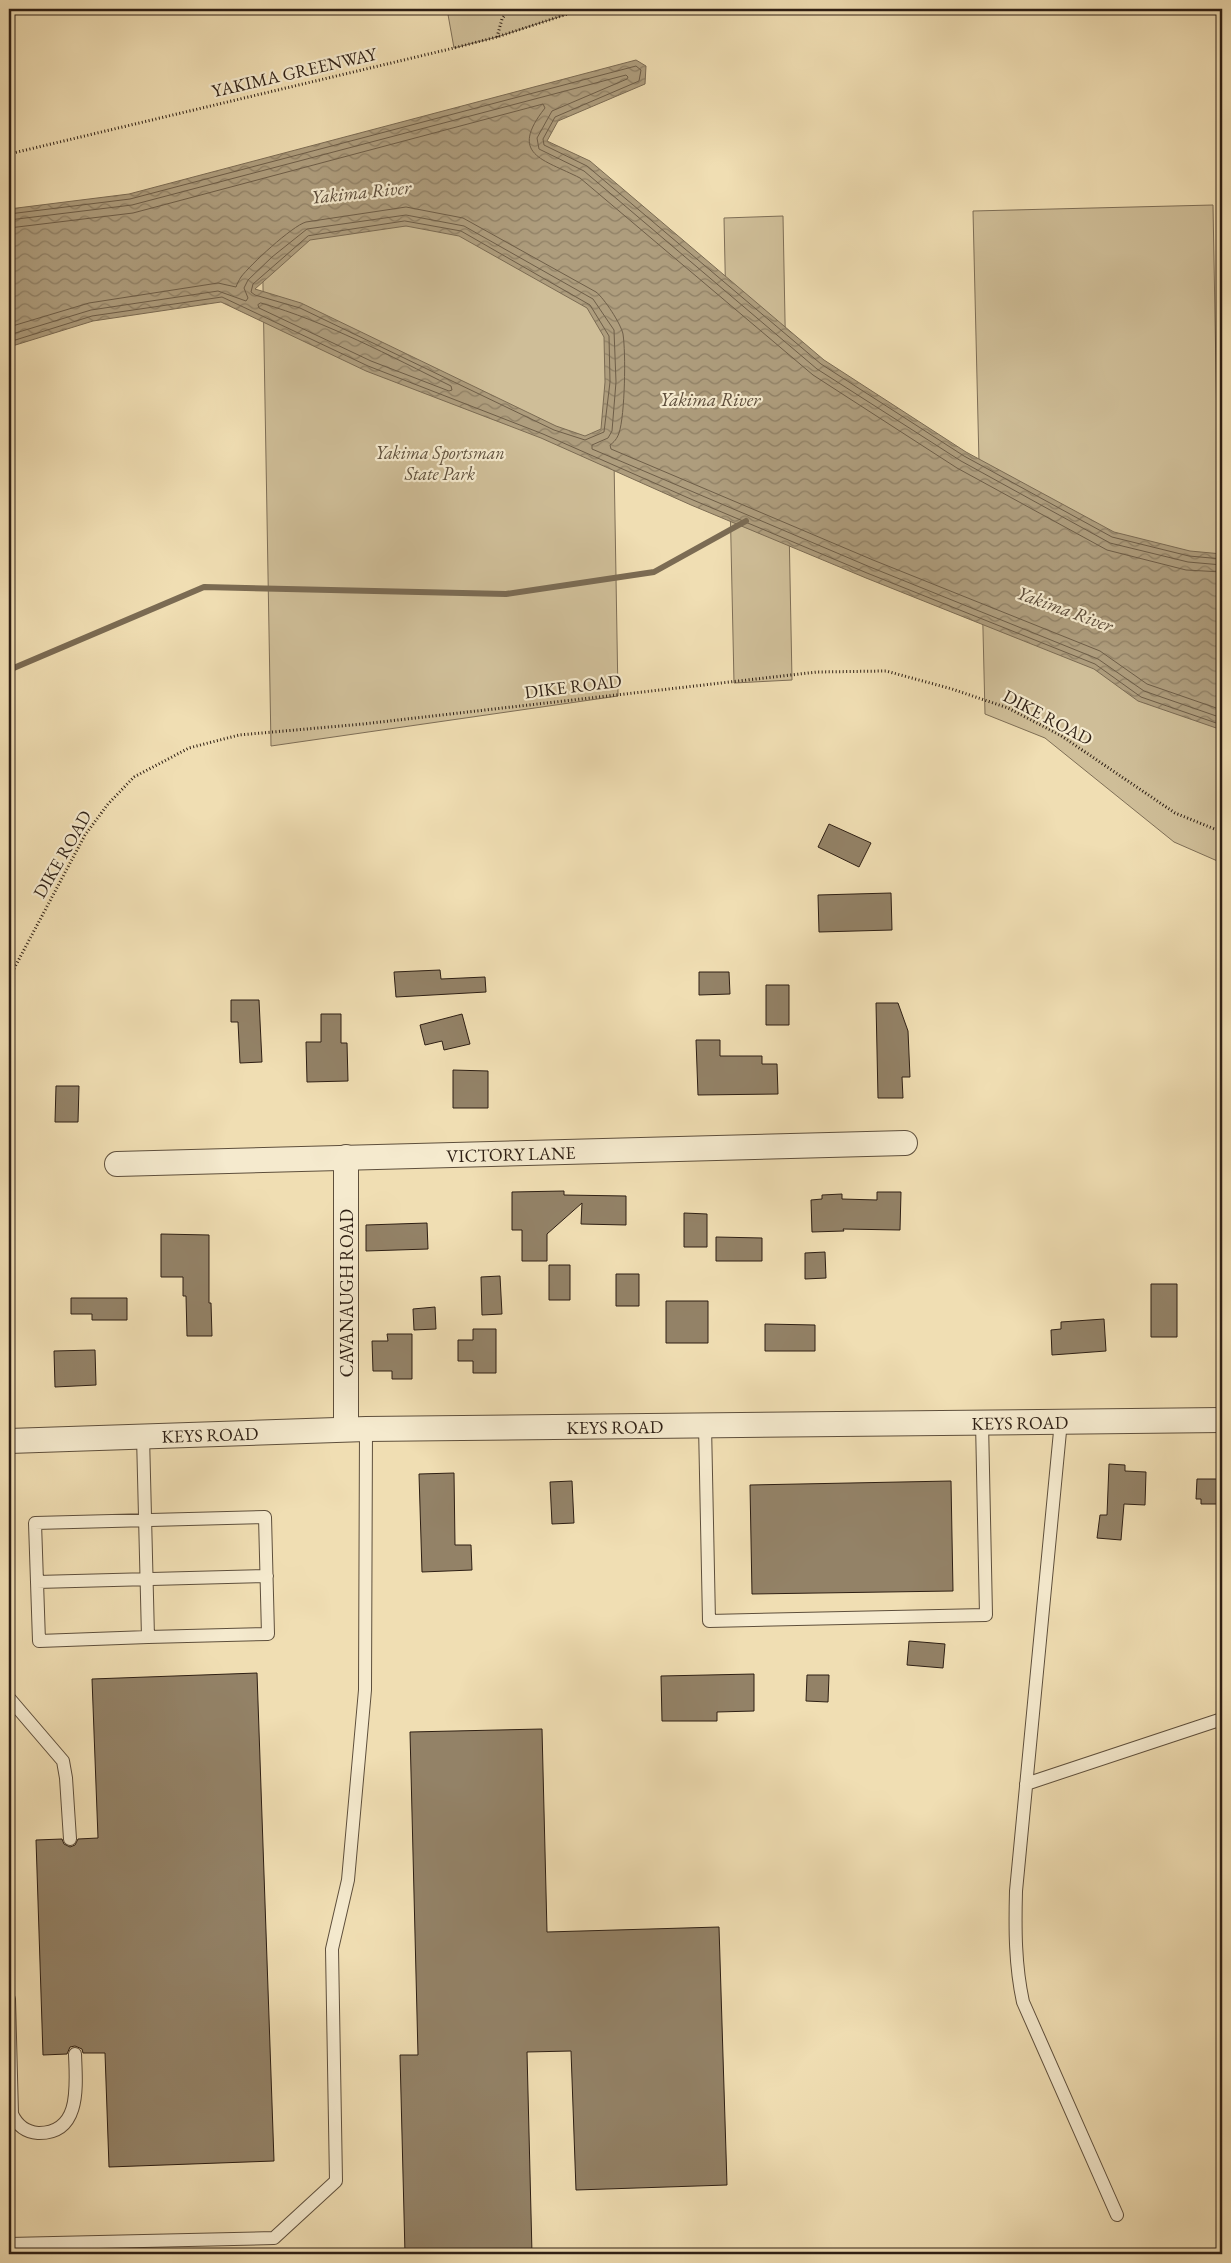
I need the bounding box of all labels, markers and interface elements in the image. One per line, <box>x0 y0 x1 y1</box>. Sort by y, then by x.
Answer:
street label: YAKIMA GREENWAY <box>209 41 380 102</box>
water label: Yakima River <box>310 174 413 210</box>
water label: Yakima River <box>660 387 761 412</box>
park label: Yakima Sportsman State Park <box>375 441 505 485</box>
water label: Yakima River <box>1013 580 1117 638</box>
street label: DIKE ROAD <box>523 669 623 703</box>
street label: DIKE ROAD <box>999 684 1097 750</box>
street label: DIKE ROAD <box>28 806 96 902</box>
street label: VICTORY LANE <box>446 1140 576 1167</box>
street label: CAVANAUGH ROAD <box>335 1209 358 1377</box>
street label: KEYS ROAD <box>971 1410 1068 1434</box>
street label: KEYS ROAD <box>566 1414 663 1438</box>
street label: KEYS ROAD <box>161 1421 259 1447</box>

